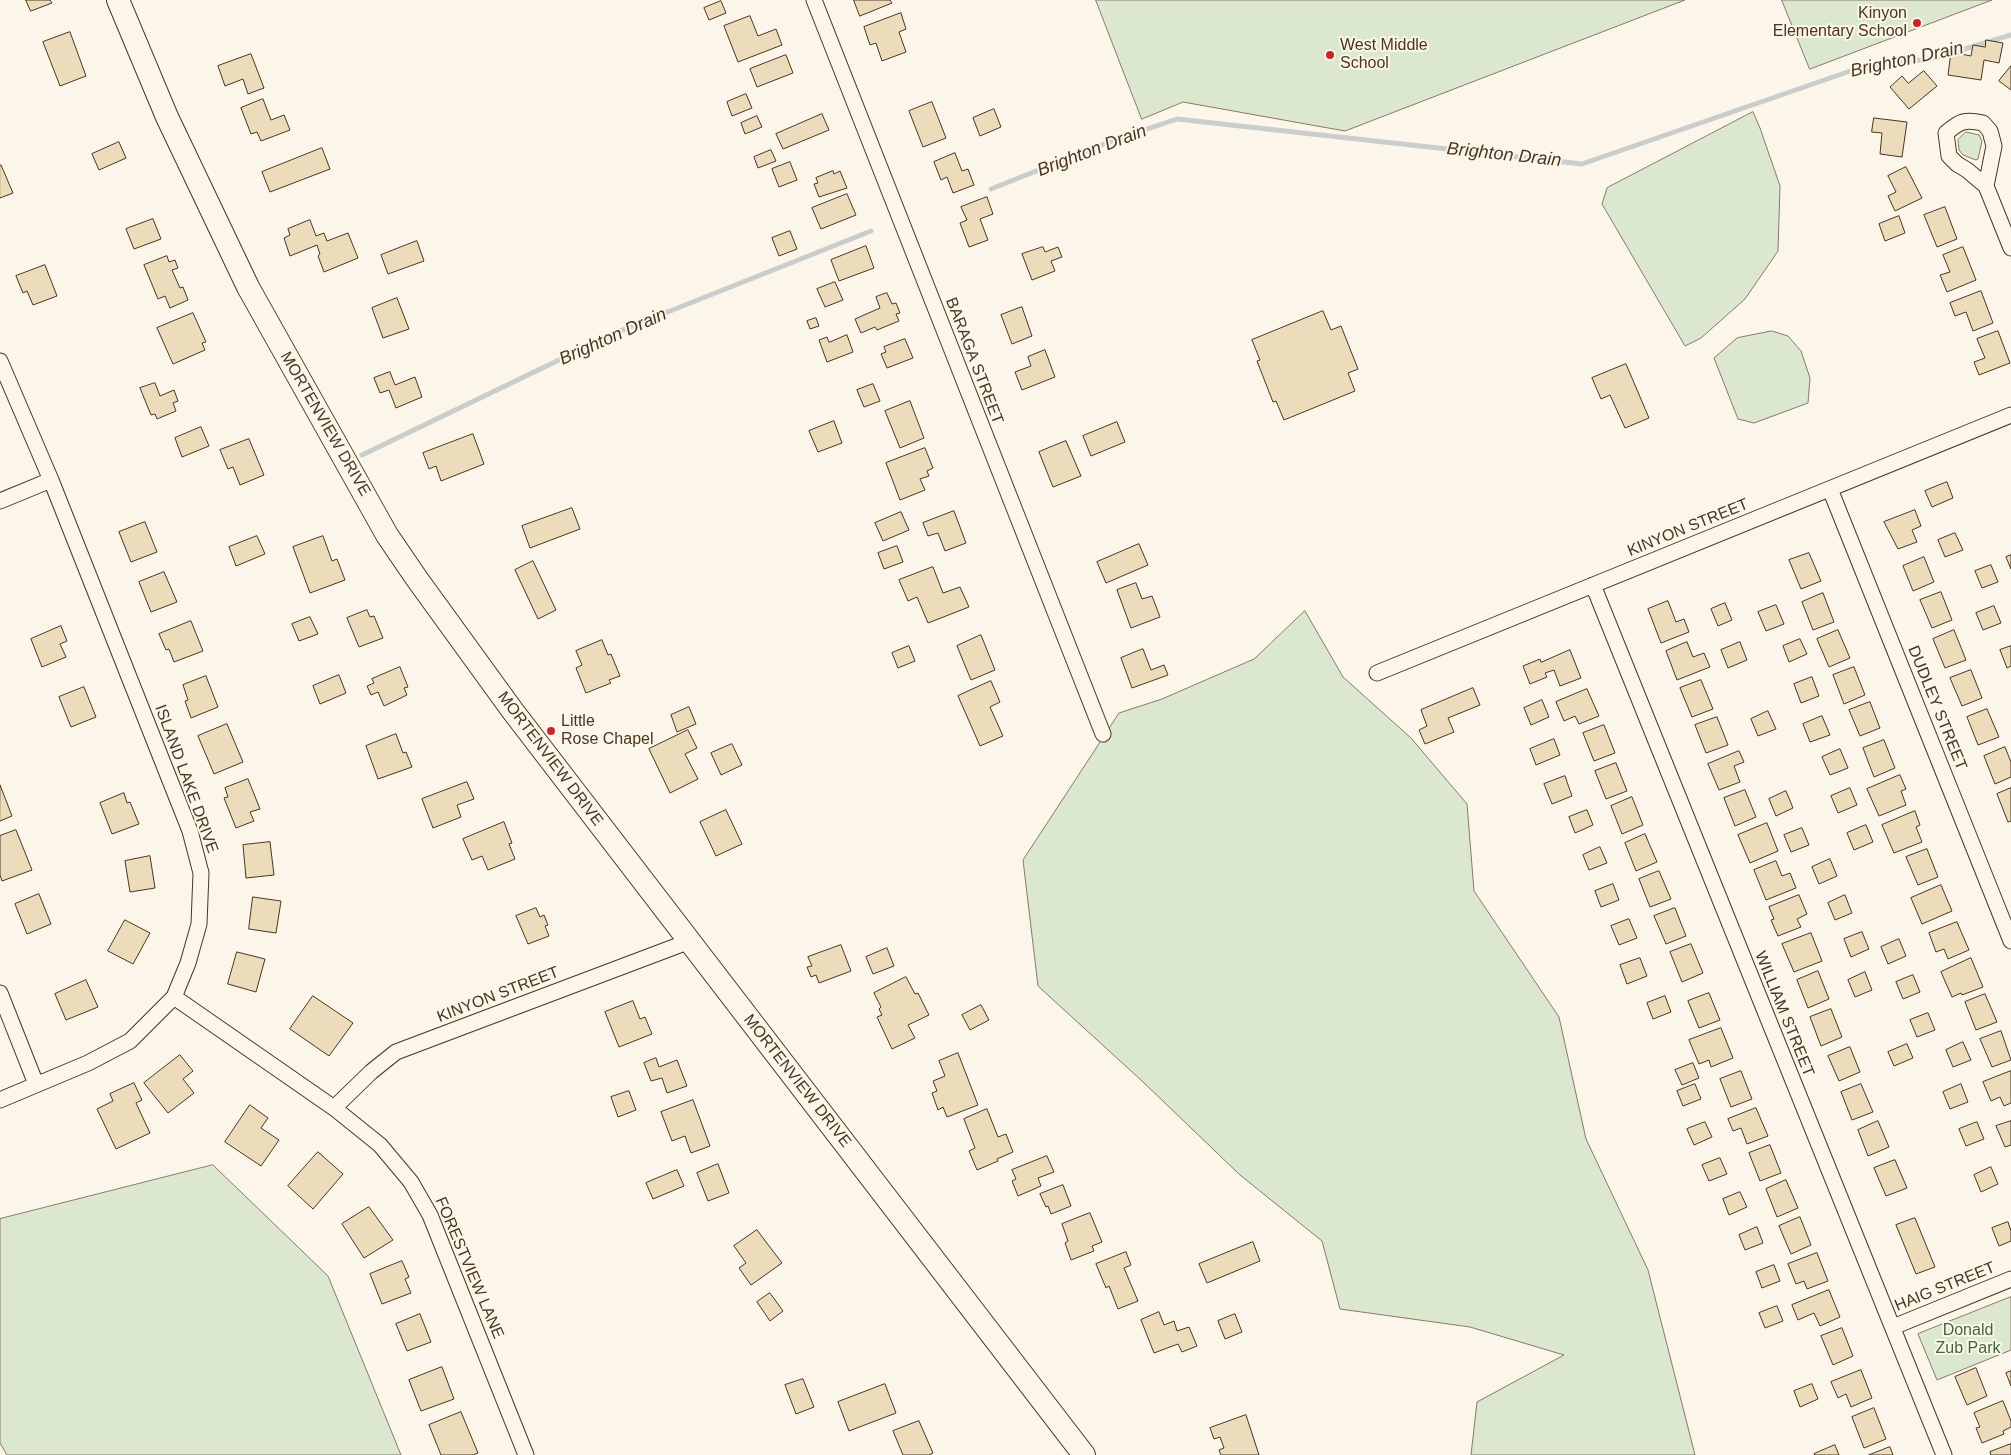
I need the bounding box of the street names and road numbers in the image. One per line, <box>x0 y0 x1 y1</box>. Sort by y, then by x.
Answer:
street label: BARAGA STREET <box>941 295 1007 427</box>
street label: MORTENVIEW DRIVE <box>276 349 374 499</box>
street label: KINYON STREET <box>1625 495 1751 561</box>
street label: DUDLEY STREET <box>1903 643 1971 773</box>
street label: MORTENVIEW DRIVE <box>493 688 607 830</box>
street label: ISLAND LAKE DRIVE <box>150 702 222 856</box>
street label: WILLIAM STREET <box>1750 949 1818 1079</box>
street label: KINYON STREET <box>434 963 562 1027</box>
street label: MORTENVIEW DRIVE <box>739 1011 855 1151</box>
street label: FORESTVIEW LANE <box>430 1194 508 1342</box>
street label: HAIG STREET <box>1892 1258 1998 1316</box>

